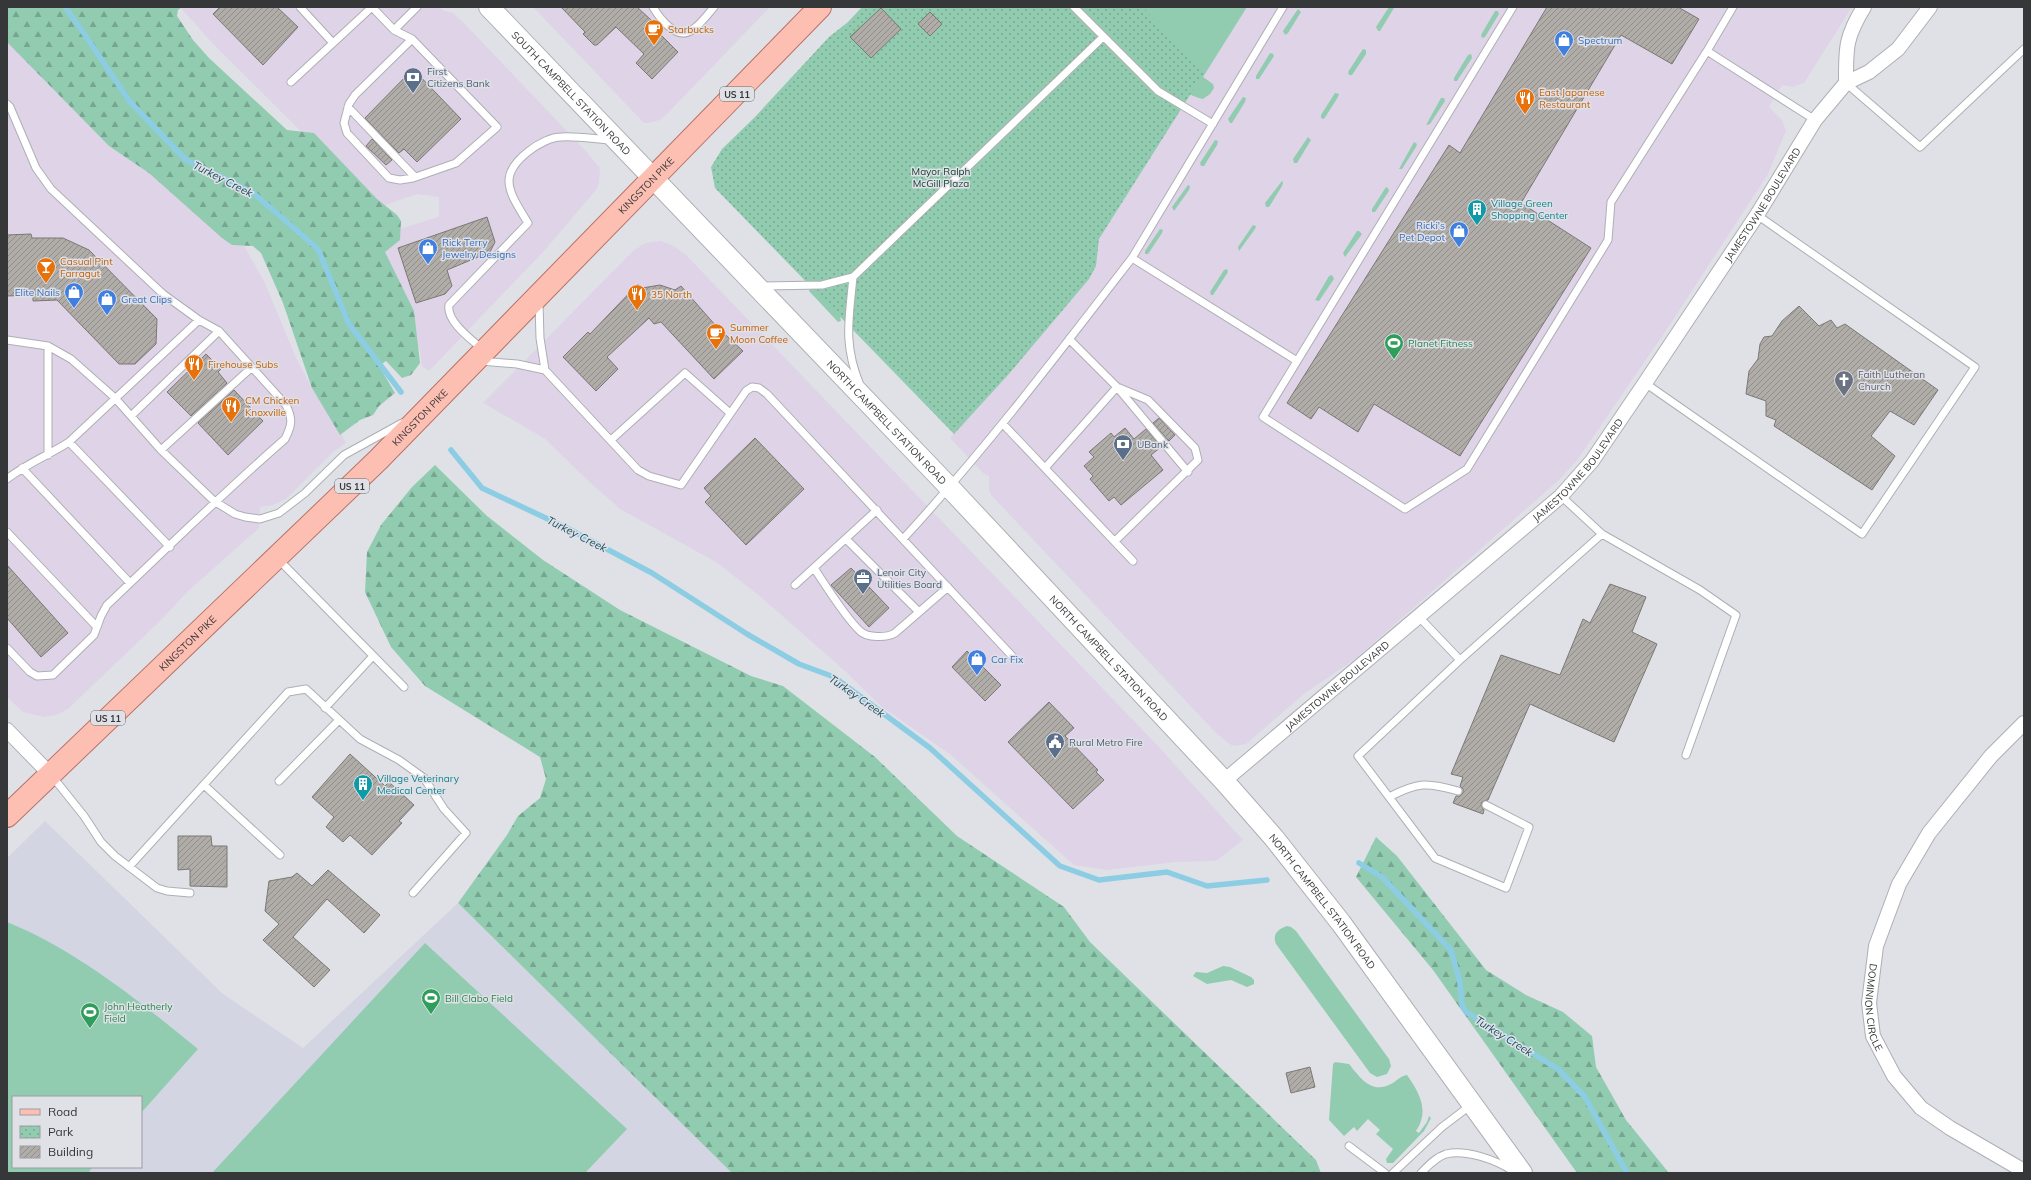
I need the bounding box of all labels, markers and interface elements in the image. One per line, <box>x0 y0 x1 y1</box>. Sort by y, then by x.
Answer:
cafe icon: Starbucks <box>643 18 665 46</box>
place label: Starbucks <box>668 23 714 36</box>
street label: SOUTH CAMPBELL STATION ROAD <box>509 28 634 158</box>
shop icon: Spectrum <box>1553 29 1575 57</box>
place label: Spectrum <box>1578 34 1623 47</box>
place label: First Citizens Bank <box>427 65 491 90</box>
bank icon: First Citizens Bank <box>402 66 424 94</box>
place label: East Japanese Restaurant <box>1539 86 1605 111</box>
road number: US 11 <box>720 87 754 101</box>
restaurant icon: East Japanese Restaurant <box>1514 87 1536 115</box>
street label: JAMESTOWNE BOULEVARD <box>1721 145 1803 264</box>
street label: KINGSTON PIKE <box>615 154 677 217</box>
water label: Turkey Creek <box>191 158 256 200</box>
park label: Mayor Ralph McGill Plaza <box>912 165 971 190</box>
place label: Village Green Shopping Center <box>1491 197 1568 222</box>
building icon: Village Green Shopping Center <box>1466 198 1488 226</box>
place label: Ricki's Pet Depot <box>1399 219 1445 244</box>
shop icon: Ricki's Pet Depot <box>1448 220 1470 248</box>
place label: Rick Terry Jewelry Designs <box>442 236 516 261</box>
shop icon: Rick Terry Jewelry Designs <box>417 237 439 265</box>
place label: Casual Pint Farragut <box>60 255 113 280</box>
bar icon: Casual Pint Farragut <box>35 256 57 284</box>
shop icon: Elite Nails <box>63 281 85 309</box>
restaurant icon: 35 North <box>626 283 648 311</box>
place label: Elite Nails <box>15 286 60 299</box>
shop icon: Great Clips <box>96 288 118 316</box>
place label: 35 North <box>651 288 692 301</box>
place label: Great Clips <box>121 293 172 306</box>
place label: Summer Moon Coffee <box>730 321 788 346</box>
cafe icon: Summer Moon Coffee <box>705 322 727 350</box>
sports icon: Planet Fitness <box>1383 332 1405 360</box>
place label: Planet Fitness <box>1408 337 1473 350</box>
restaurant icon: Firehouse Subs <box>183 353 205 381</box>
street label: NORTH CAMPBELL STATION ROAD <box>824 357 949 487</box>
place label: Firehouse Subs <box>208 358 278 371</box>
place label: Faith Lutheran Church <box>1858 368 1925 393</box>
church icon: Faith Lutheran Church <box>1833 369 1855 397</box>
street label: KINGSTON PIKE <box>389 386 451 448</box>
place label: CM Chicken Knoxville <box>245 394 300 419</box>
restaurant icon: CM Chicken Knoxville <box>220 395 242 423</box>
street label: JAMESTOWNE BOULEVARD <box>1530 416 1626 524</box>
bank icon: UBank <box>1112 433 1134 461</box>
place label: UBank <box>1137 438 1169 451</box>
road number: US 11 <box>335 479 369 493</box>
water label: Turkey Creek <box>545 513 610 555</box>
place label: Lenoir City Utilities Board <box>877 566 942 591</box>
office icon: Lenoir City Utilities Board <box>852 567 874 595</box>
street label: NORTH CAMPBELL STATION ROAD <box>1047 592 1171 724</box>
street label: KINGSTON PIKE <box>156 612 219 673</box>
street label: JAMESTOWNE BOULEVARD <box>1282 638 1392 733</box>
shop icon: Car Fix <box>966 648 988 676</box>
place label: Car Fix <box>991 653 1024 666</box>
water label: Turkey Creek <box>826 672 888 721</box>
road number: US 11 <box>91 711 125 725</box>
public building icon: Rural Metro Fire <box>1044 731 1066 759</box>
place label: Rural Metro Fire <box>1069 736 1143 749</box>
place label: Village Veterinary Medical Center <box>377 772 460 797</box>
building icon: Village Veterinary Medical Center <box>352 773 374 801</box>
street label: NORTH CAMPBELL STATION ROAD <box>1267 831 1379 972</box>
street label: DOMINION CIRCLE <box>1862 963 1886 1053</box>
sports icon: Bill Clabo Field <box>420 987 442 1015</box>
place label: Bill Clabo Field <box>445 992 513 1005</box>
place label: John Heatherly Field <box>104 1000 173 1025</box>
sports icon: John Heatherly Field <box>79 1001 101 1029</box>
water label: Turkey Creek <box>1473 1013 1536 1059</box>
legend <box>12 1096 142 1168</box>
text: Road <box>48 1104 77 1119</box>
text: Park <box>48 1124 74 1139</box>
text: Building <box>48 1144 93 1159</box>

